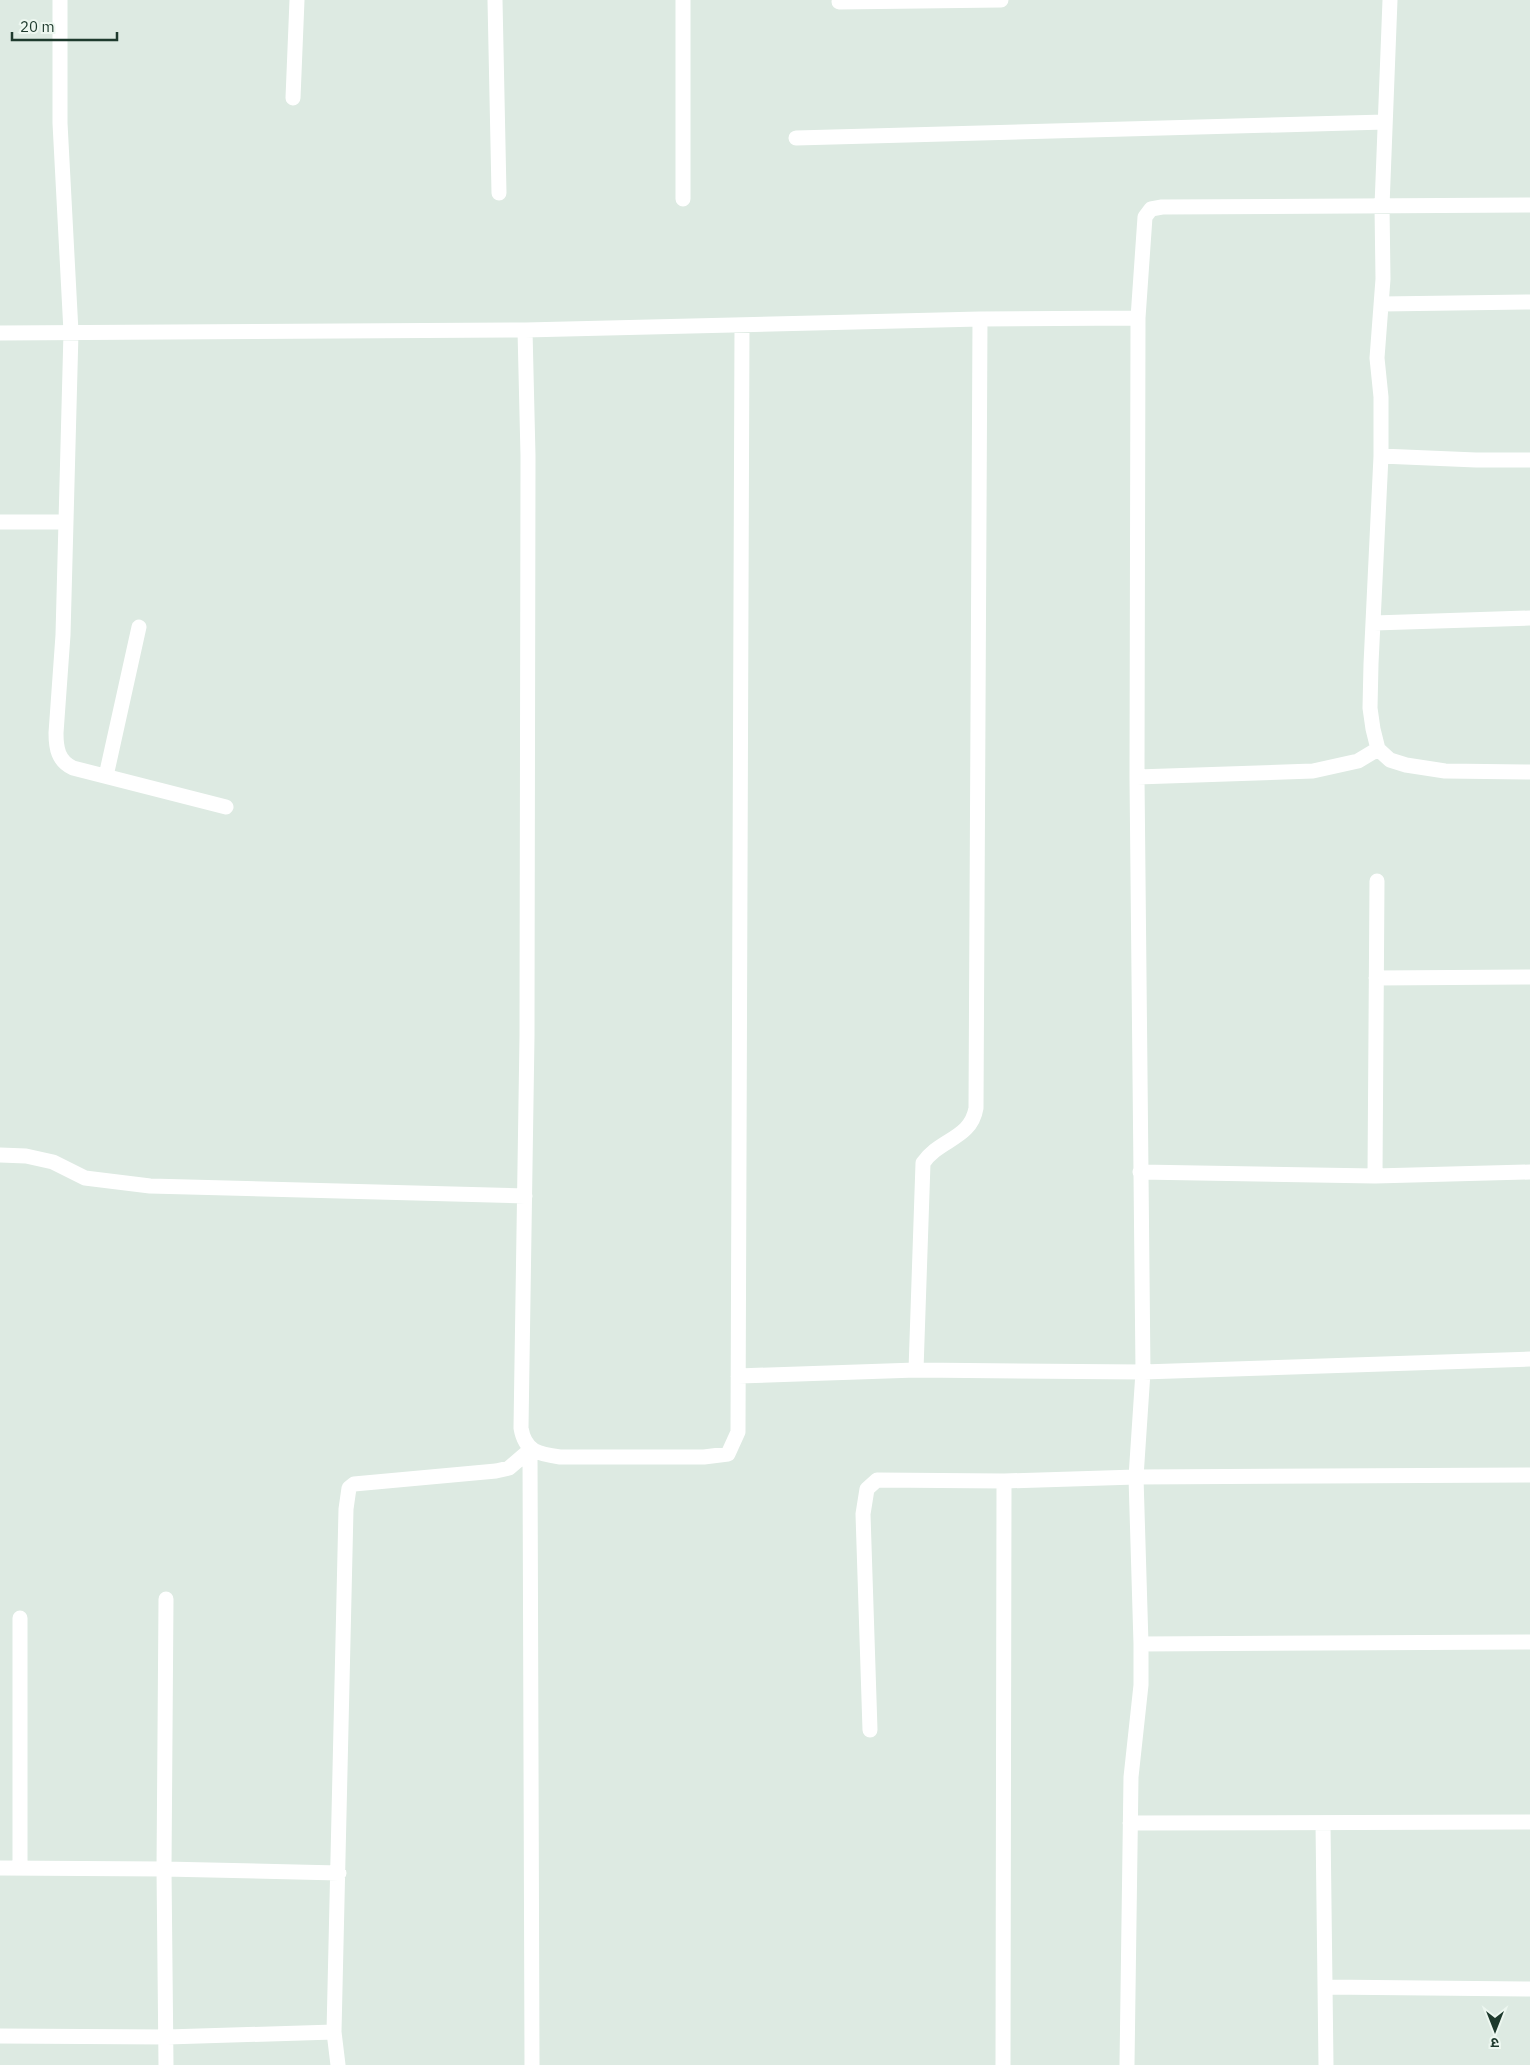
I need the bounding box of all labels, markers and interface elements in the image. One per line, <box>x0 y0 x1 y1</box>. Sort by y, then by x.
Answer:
scale bar <box>12 10 118 42</box>
text: 20 m <box>20 17 55 36</box>
north arrow <box>1470 2005 1520 2055</box>
text: उ <box>1490 2034 1499 2052</box>

